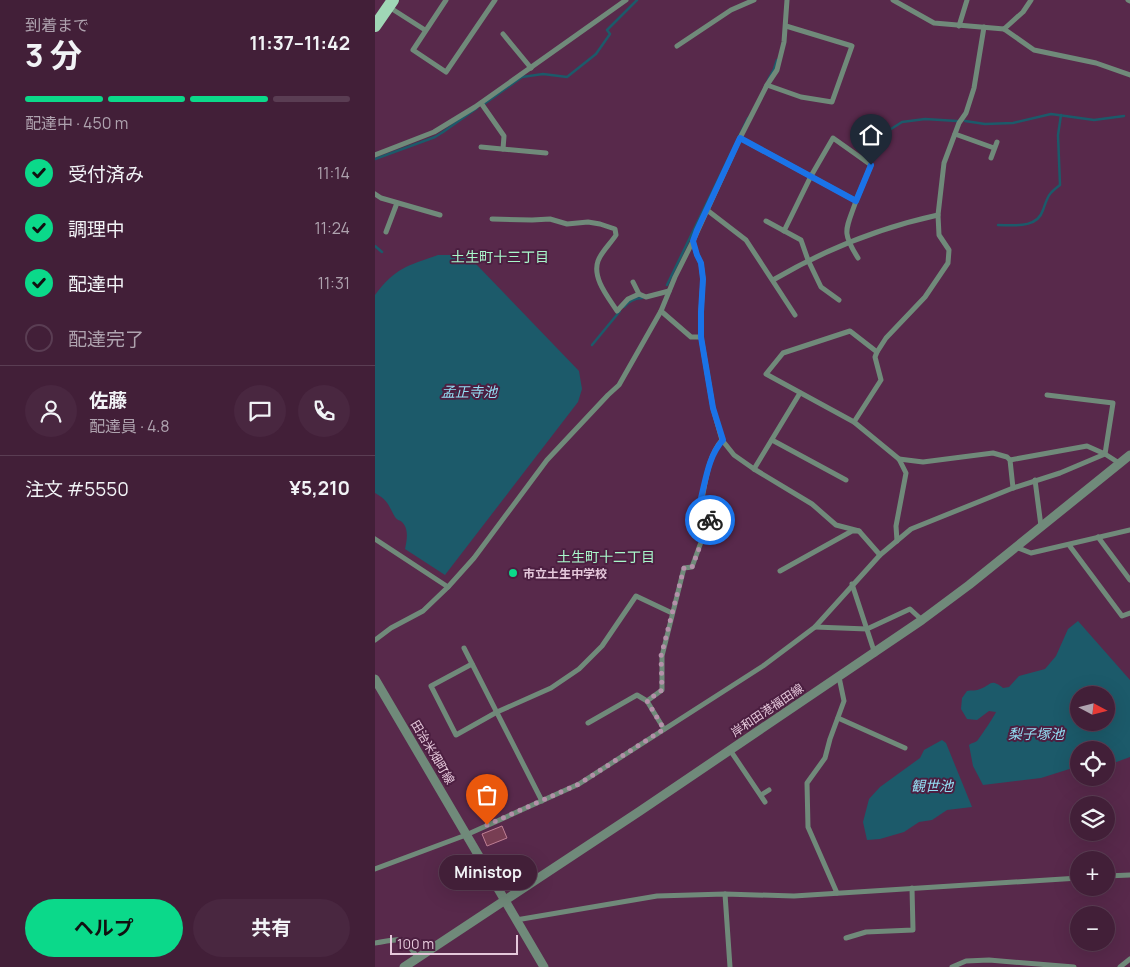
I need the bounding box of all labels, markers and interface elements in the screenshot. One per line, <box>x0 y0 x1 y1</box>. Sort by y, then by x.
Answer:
text: 到着まで <box>25 14 89 36</box>
text: 11:37–11:42 <box>250 30 350 56</box>
text: 3 分 <box>25 33 82 77</box>
text: 配達中 · 450 m <box>25 112 128 134</box>
pin <box>850 114 892 165</box>
icon: home <box>857 121 885 149</box>
icon: check <box>25 159 53 187</box>
text: 受付済み <box>68 161 144 187</box>
text: 11:14 <box>317 162 350 184</box>
icon: check <box>25 214 53 242</box>
text: 調理中 <box>68 216 125 242</box>
text: 11:24 <box>315 217 350 239</box>
district label: 土生町十三丁目 <box>451 247 549 266</box>
icon: check <box>25 269 53 297</box>
text: 配達中 <box>68 271 125 297</box>
text: 11:31 <box>318 272 350 294</box>
text: 配達完了 <box>68 326 144 352</box>
water label: 孟正寺池 <box>441 382 499 401</box>
button: person <box>25 385 77 437</box>
button: chat <box>234 385 286 437</box>
button: phone <box>298 385 350 437</box>
text: 佐藤 <box>89 387 127 413</box>
text: 配達員 · 4.8 <box>89 415 169 437</box>
text: ¥5,210 <box>289 475 350 501</box>
text: 注文 #5550 <box>25 476 129 502</box>
courier <box>685 495 735 545</box>
icon: bike <box>696 506 724 534</box>
district label: 土生町十二丁目 <box>557 547 655 566</box>
place label: 市立土生中学校 <box>523 565 607 582</box>
marker: 市立土生中学校 <box>507 567 519 579</box>
street label: 岸和田港福田線 <box>727 679 807 741</box>
north arrow <box>1070 686 1115 731</box>
map controls <box>1070 686 1115 951</box>
street label: 田治米畑町線 <box>407 717 459 787</box>
water label: 梨子塚池 <box>1008 724 1066 743</box>
button: locate <box>1070 741 1115 786</box>
pin <box>466 774 508 825</box>
water label: 観世池 <box>911 776 955 795</box>
icon: bag <box>473 781 501 809</box>
button: layers <box>1070 796 1115 841</box>
button: + <box>1070 851 1115 896</box>
callout: Ministop <box>438 855 536 890</box>
text: Ministop <box>454 861 522 883</box>
button: ヘルプ <box>25 899 183 957</box>
button: 共有 <box>193 899 350 957</box>
button: − <box>1070 906 1115 951</box>
scale bar <box>390 932 517 955</box>
text: 100 m <box>397 934 434 953</box>

